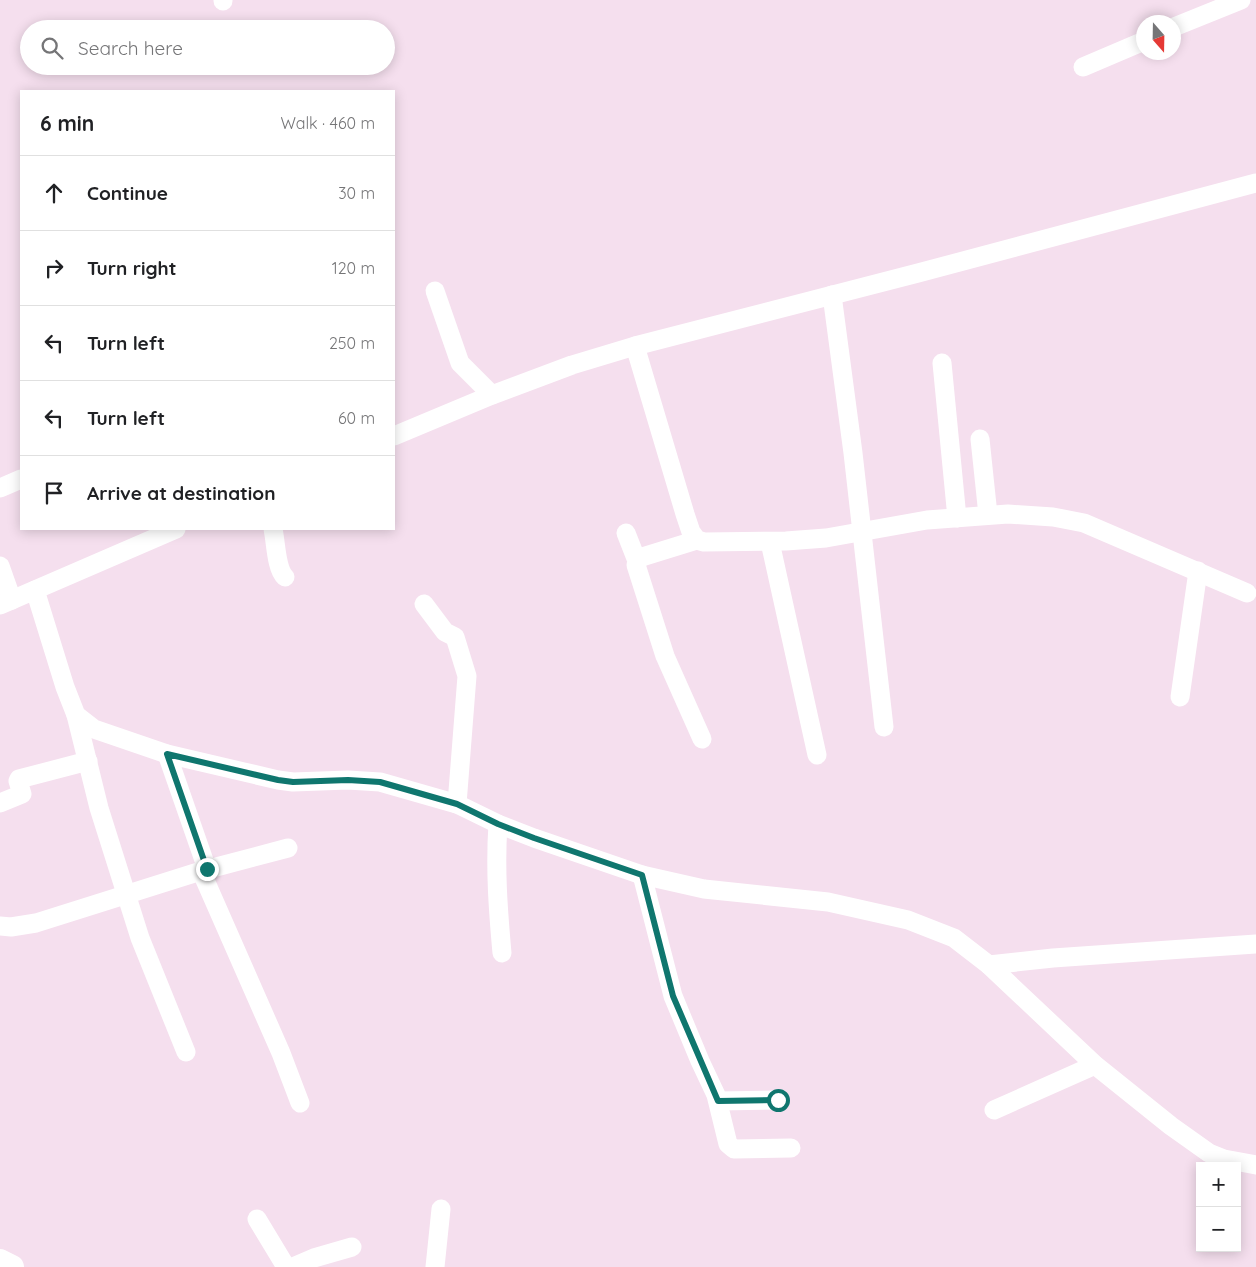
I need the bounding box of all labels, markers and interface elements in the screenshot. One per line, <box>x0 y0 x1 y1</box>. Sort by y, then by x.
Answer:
north arrow <box>1136 15 1181 60</box>
search box <box>20 20 395 75</box>
icon: search <box>38 34 66 62</box>
text: Search here <box>78 36 183 60</box>
text: 6 min <box>40 110 94 136</box>
text: Walk · 460 m <box>280 113 375 133</box>
icon: ahead <box>40 179 68 207</box>
text: Continue <box>87 181 168 205</box>
text: 30 m <box>338 183 375 203</box>
icon: right <box>40 254 68 282</box>
text: Turn right <box>87 256 176 280</box>
text: 120 m <box>332 258 375 278</box>
icon: left <box>40 329 68 357</box>
text: Turn left <box>87 331 165 355</box>
text: 250 m <box>329 333 375 353</box>
icon: left <box>40 404 68 432</box>
text: Turn left <box>87 406 165 430</box>
text: 60 m <box>338 408 375 428</box>
icon: arrive <box>40 479 68 507</box>
text: Arrive at destination <box>87 481 276 505</box>
route end <box>196 858 219 881</box>
route start <box>767 1089 790 1112</box>
map controls <box>1196 1162 1241 1252</box>
button: + <box>1196 1162 1241 1207</box>
button: − <box>1196 1207 1241 1252</box>

